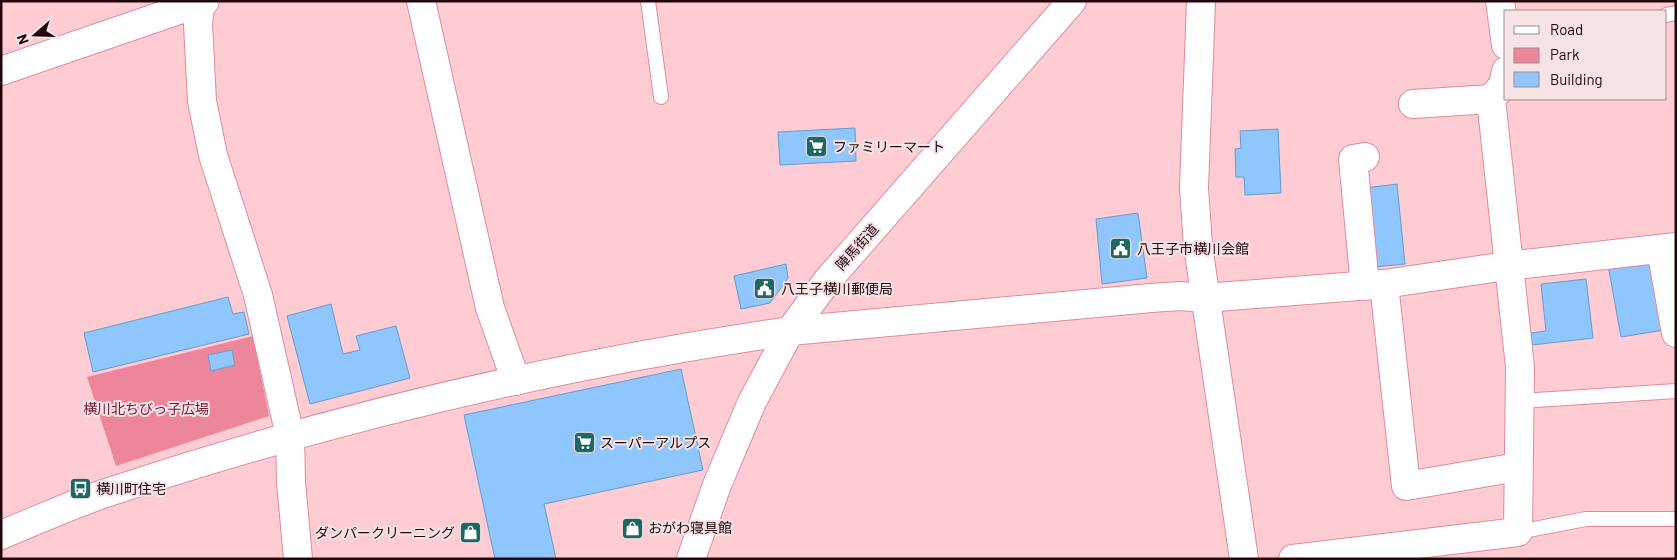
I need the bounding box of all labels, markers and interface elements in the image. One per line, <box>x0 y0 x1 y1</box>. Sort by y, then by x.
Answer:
north arrow <box>10 10 60 60</box>
legend <box>1504 10 1667 100</box>
text: Road <box>1550 20 1583 38</box>
text: N <box>13 32 32 47</box>
text: Park <box>1550 45 1580 63</box>
text: Building <box>1550 70 1603 88</box>
supermarket icon: ファミリーマート <box>805 135 829 159</box>
place label: ファミリーマート <box>833 138 945 155</box>
street label: 陣馬街道 <box>832 220 882 273</box>
public building icon: 八王子市横川会館 <box>1109 237 1133 261</box>
place label: 八王子市横川会館 <box>1137 240 1249 257</box>
public building icon: 八王子横川郵便局 <box>753 277 777 301</box>
place label: 八王子横川郵便局 <box>781 280 893 297</box>
park label: 横川北ちびっ子広場 <box>83 400 209 417</box>
supermarket icon: スーパーアルプス <box>572 431 596 455</box>
place label: スーパーアルプス <box>600 434 711 451</box>
bus stop icon: 横川町住宅 <box>68 477 92 501</box>
place label: 横川町住宅 <box>96 480 166 497</box>
shop icon: おがわ寝具館 <box>620 516 644 540</box>
place label: おがわ寝具館 <box>648 519 732 536</box>
shop icon: ダンパークリーニング <box>459 521 483 545</box>
place label: ダンパークリーニング <box>315 524 455 541</box>

